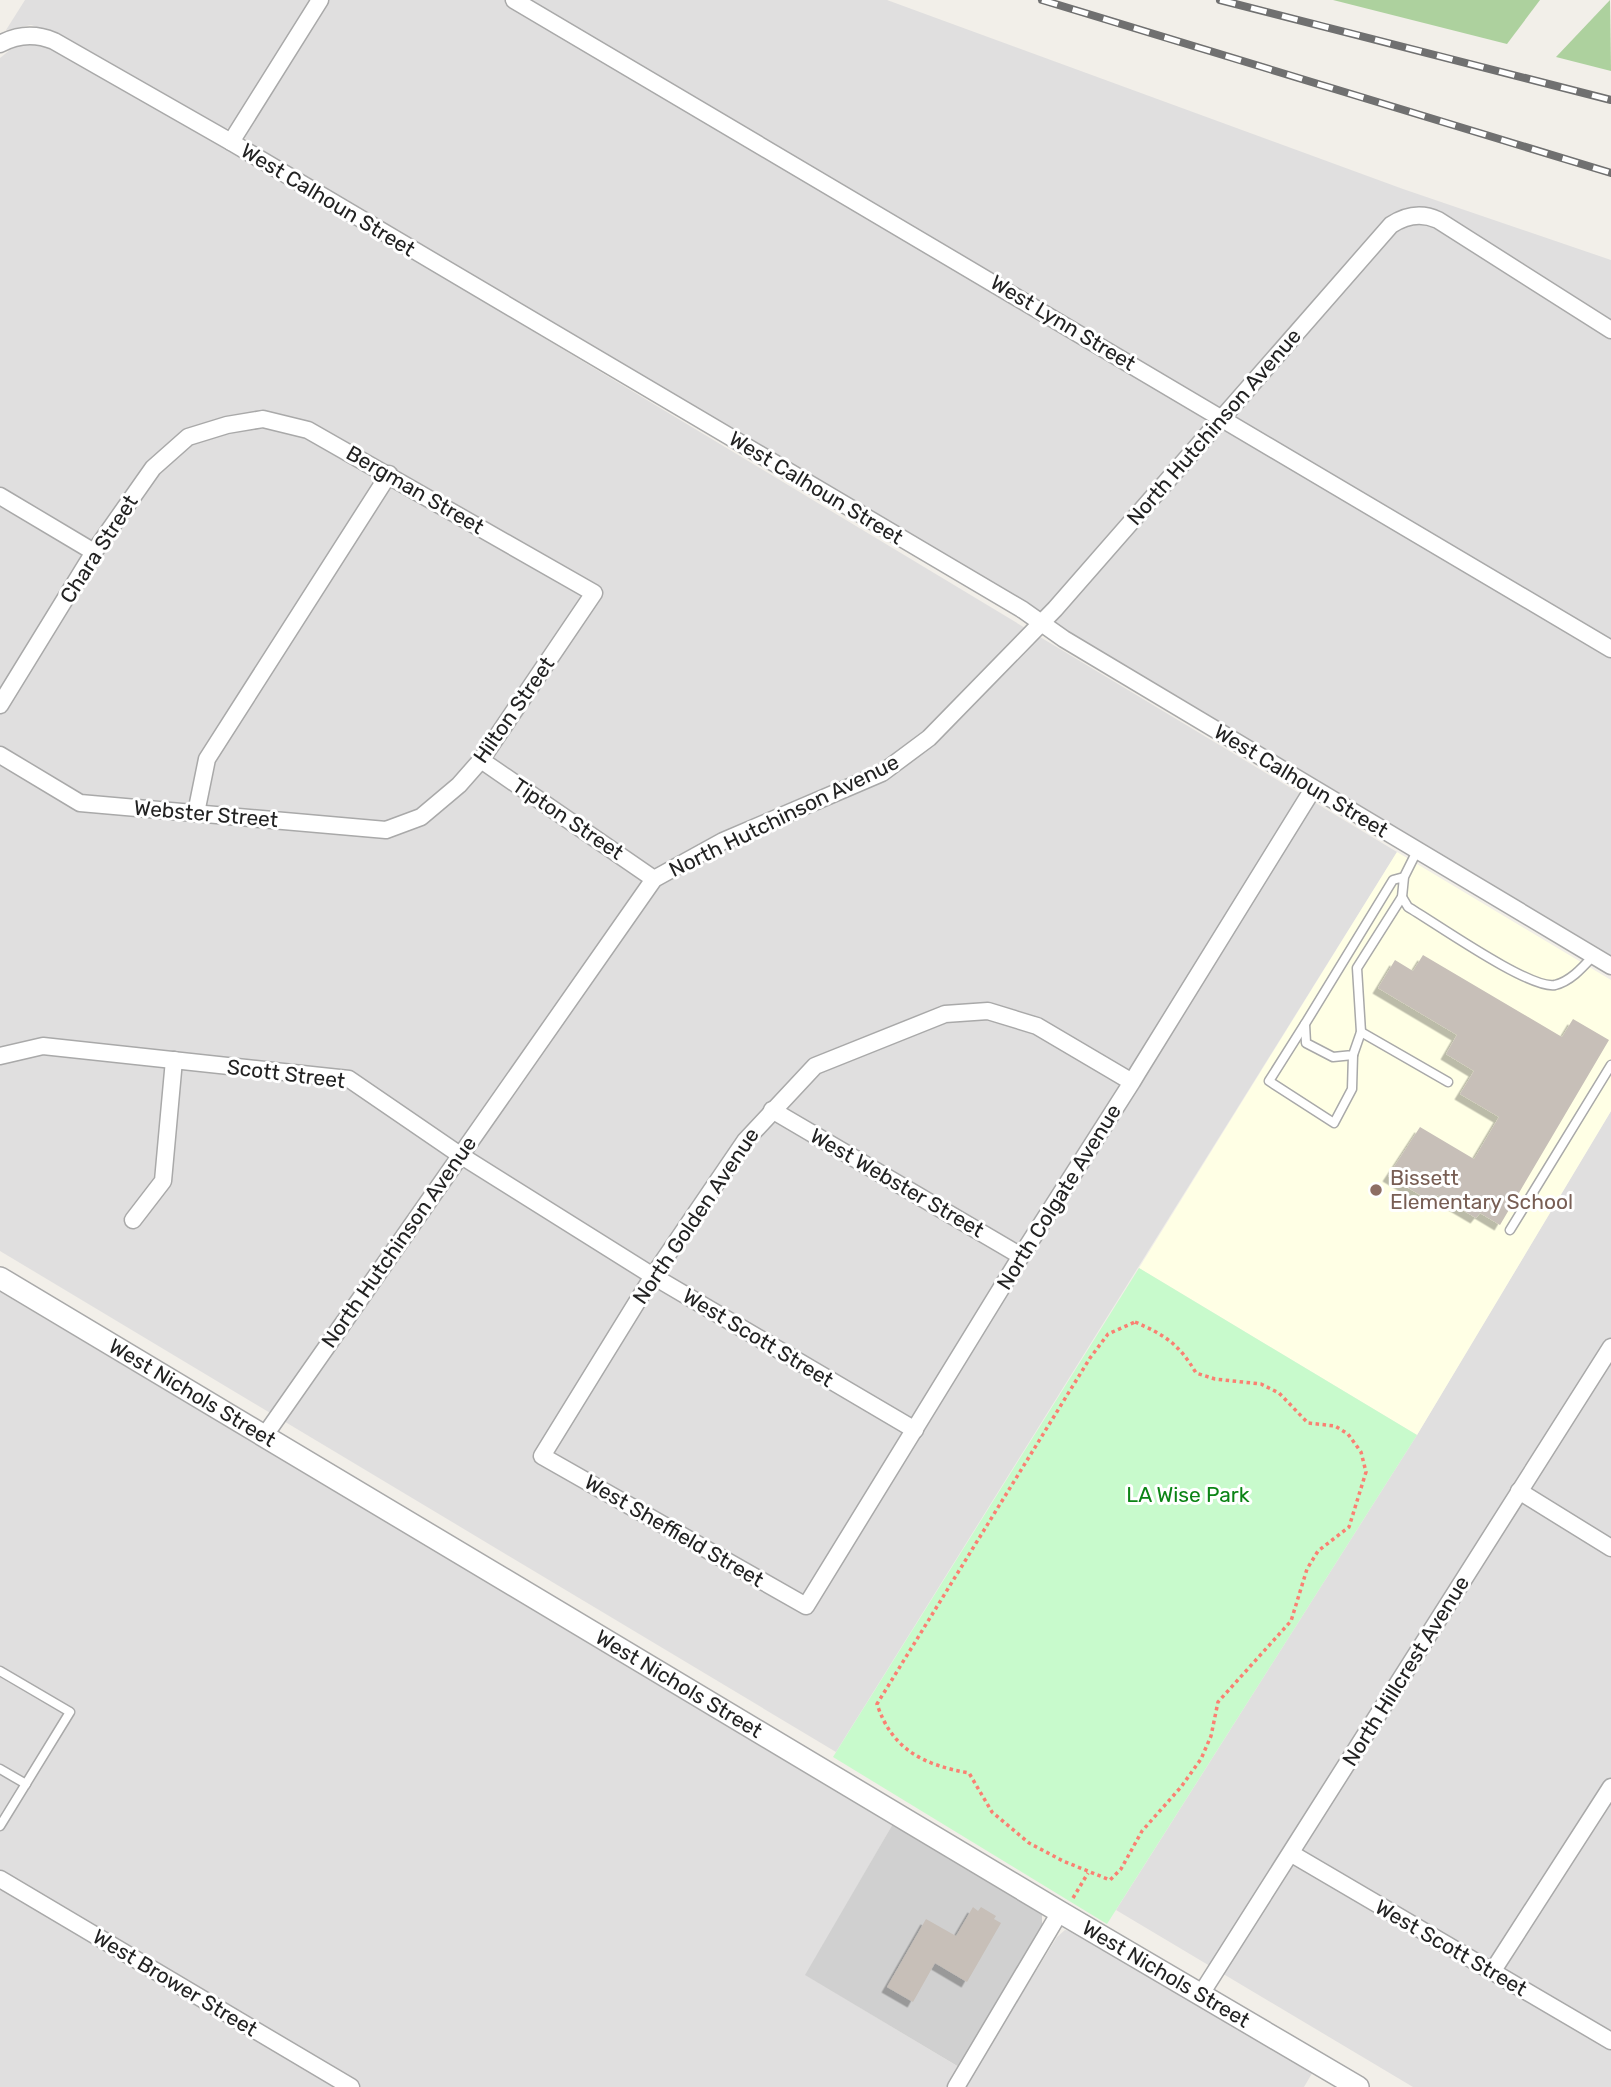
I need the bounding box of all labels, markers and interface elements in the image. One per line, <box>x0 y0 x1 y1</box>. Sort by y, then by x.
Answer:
street label: West Calhoun Street <box>237 138 420 262</box>
street label: West Lynn Street <box>986 269 1140 376</box>
street label: North Hutchinson Avenue <box>1121 323 1306 530</box>
street label: West Calhoun Street <box>725 426 908 550</box>
street label: Bergman Street <box>342 440 489 539</box>
street label: Chara Street <box>54 490 143 607</box>
street label: Hilton Street <box>468 652 559 768</box>
street label: West Calhoun Street <box>1210 719 1393 843</box>
street label: North Hutchinson Avenue <box>665 749 903 882</box>
street label: Tipton Street <box>508 772 629 865</box>
street label: Webster Street <box>133 795 279 832</box>
street label: Scott Street <box>226 1054 347 1093</box>
street label: North Colgate Avenue <box>991 1099 1126 1294</box>
street label: North Golden Avenue <box>627 1123 764 1309</box>
street label: West Webster Street <box>806 1123 989 1243</box>
street label: North Hutchinson Avenue <box>316 1131 481 1352</box>
place label: Bissett Elementary School <box>1390 1165 1573 1214</box>
marker: Bissett Elementary School <box>1368 1182 1384 1198</box>
street label: West Scott Street <box>678 1283 838 1392</box>
street label: West Nichols Street <box>104 1333 280 1452</box>
street label: West Sheffield Street <box>580 1469 768 1592</box>
park label: LA Wise Park <box>1126 1482 1250 1507</box>
street label: North Hillcrest Avenue <box>1337 1571 1474 1770</box>
street label: West Nichols Street <box>591 1624 767 1743</box>
street label: West Scott Street <box>1371 1894 1532 2001</box>
street label: West Nichols Street <box>1078 1915 1255 2033</box>
street label: West Brower Street <box>88 1924 262 2042</box>

